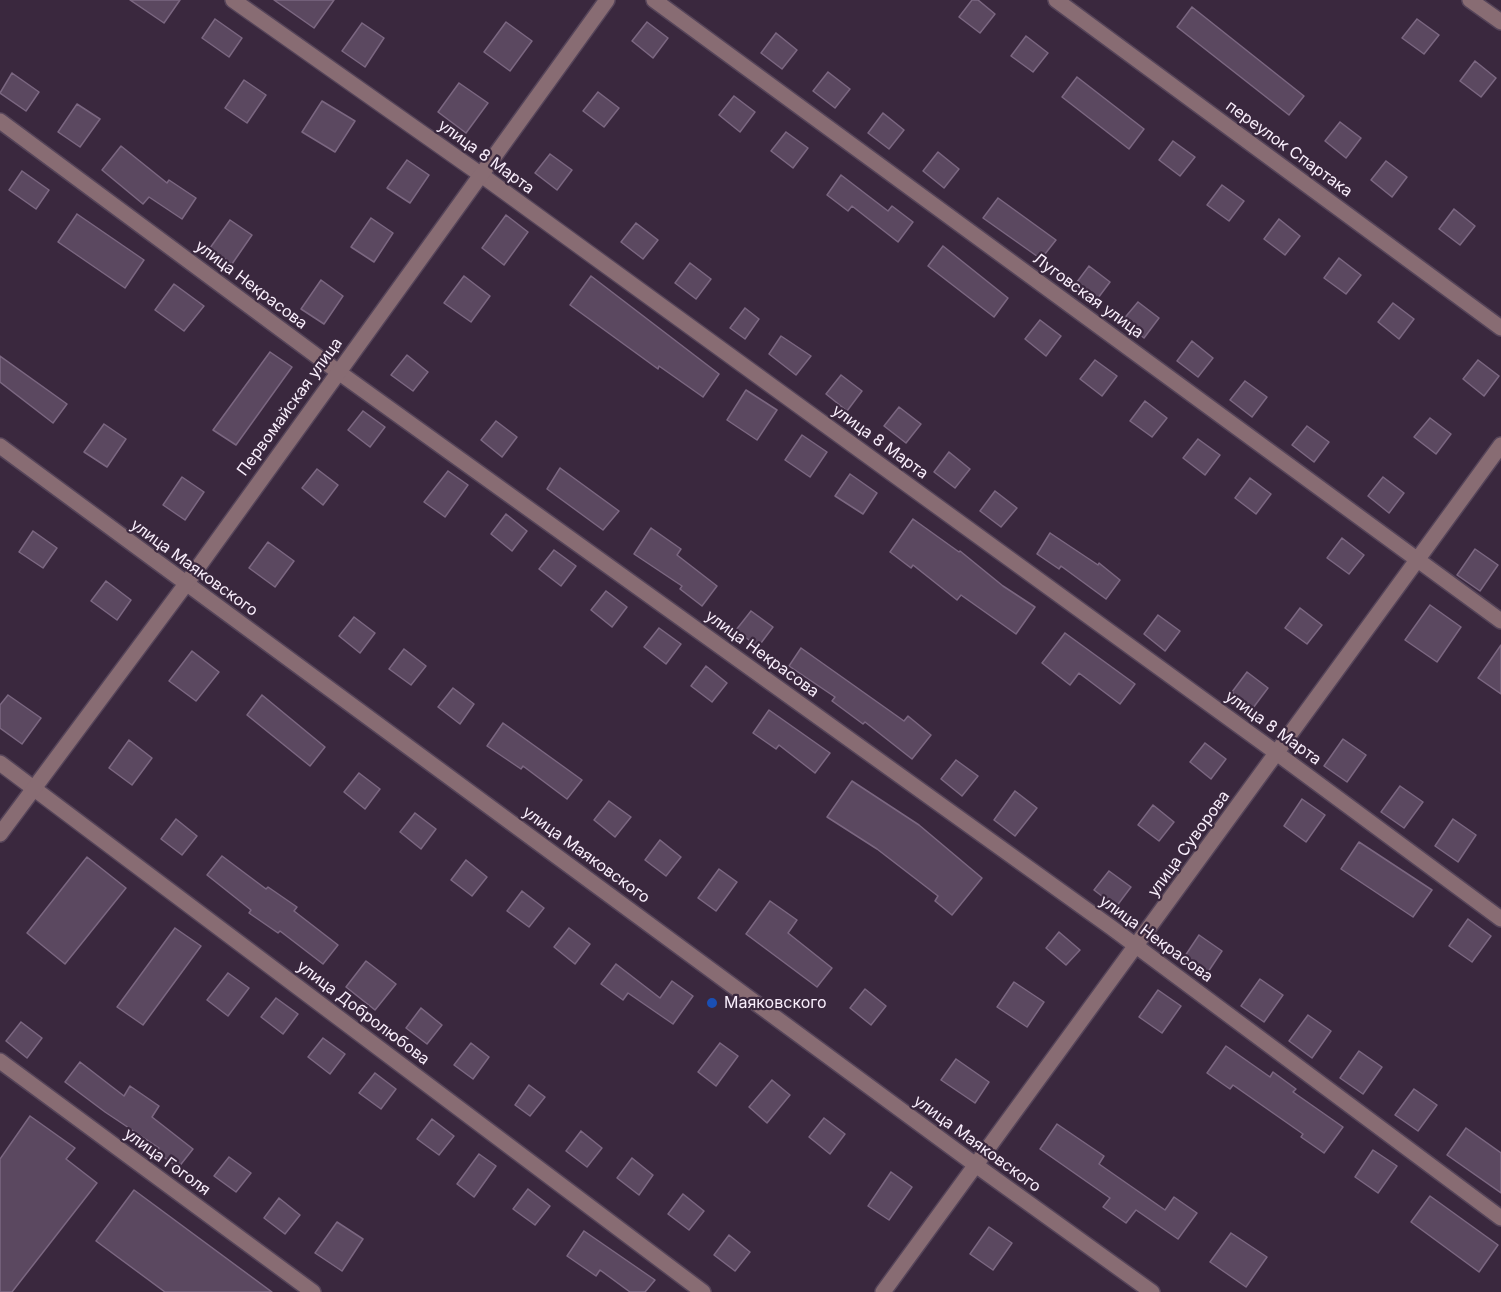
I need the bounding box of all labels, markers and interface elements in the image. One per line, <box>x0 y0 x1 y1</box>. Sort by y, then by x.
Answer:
street label: переулок Спартака <box>1222 97 1356 201</box>
street label: улица 8 Марта <box>434 116 538 198</box>
street label: улица Некрасова <box>191 237 311 333</box>
street label: Луговская улица <box>1029 249 1147 343</box>
street label: Первомайская улица <box>233 334 347 480</box>
street label: улица 8 Марта <box>828 401 932 483</box>
street label: улица Маяковского <box>127 515 261 621</box>
street label: улица Некрасова <box>702 606 822 702</box>
street label: улица 8 Марта <box>1221 687 1325 769</box>
street label: улица Суворова <box>1144 787 1234 901</box>
street label: улица Маяковского <box>519 802 653 908</box>
street label: улица Некрасова <box>1096 891 1216 987</box>
street label: улица Добролюбова <box>293 957 433 1069</box>
place label: Маяковского <box>724 993 827 1013</box>
marker: Маяковского <box>705 996 719 1010</box>
street label: улица Маяковского <box>910 1091 1044 1197</box>
street label: улица Гоголя <box>120 1124 214 1200</box>

